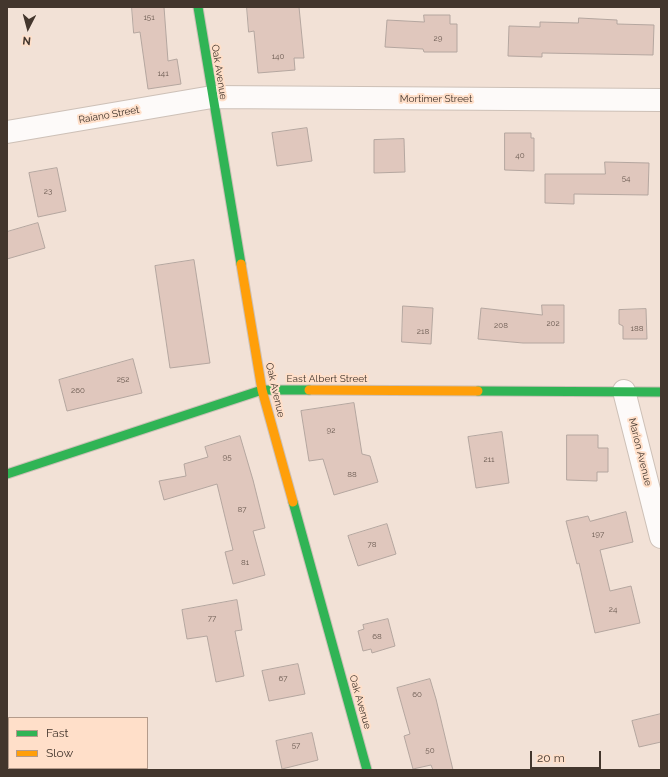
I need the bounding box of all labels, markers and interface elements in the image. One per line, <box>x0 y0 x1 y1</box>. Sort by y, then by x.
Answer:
north arrow <box>8 8 48 48</box>
house number: 151 <box>143 13 155 23</box>
text: N <box>22 34 32 47</box>
house number: 29 <box>434 34 442 44</box>
street label: Oak Avenue <box>209 43 229 101</box>
house number: 140 <box>272 52 284 62</box>
house number: 141 <box>157 69 169 79</box>
street label: Mortimer Street <box>400 93 472 105</box>
street label: Raiano Street <box>78 104 140 126</box>
house number: 40 <box>515 151 525 161</box>
house number: 54 <box>622 174 630 184</box>
house number: 23 <box>44 187 52 197</box>
house number: 202 <box>546 319 560 329</box>
house number: 208 <box>494 321 508 331</box>
house number: 188 <box>631 324 643 334</box>
house number: 218 <box>417 327 429 337</box>
street label: Oak Avenue <box>263 361 287 419</box>
street label: East Albert Street <box>287 373 367 385</box>
house number: 252 <box>117 375 129 385</box>
house number: 260 <box>71 386 85 396</box>
street label: Marion Avenue <box>626 417 654 487</box>
house number: 92 <box>327 426 335 436</box>
house number: 95 <box>222 453 232 463</box>
house number: 211 <box>483 455 495 465</box>
house number: 88 <box>347 470 357 480</box>
house number: 87 <box>237 505 247 515</box>
house number: 197 <box>592 530 604 540</box>
house number: 78 <box>367 540 377 550</box>
house number: 81 <box>241 558 249 568</box>
house number: 24 <box>609 605 617 615</box>
house number: 77 <box>208 614 216 624</box>
house number: 68 <box>372 632 382 642</box>
street label: Oak Avenue <box>347 673 373 731</box>
house number: 67 <box>278 674 288 684</box>
house number: 60 <box>412 690 422 700</box>
legend <box>8 717 148 769</box>
text: Fast <box>46 726 69 740</box>
house number: 57 <box>292 741 300 751</box>
scale bar <box>532 743 603 769</box>
text: Slow <box>46 746 73 760</box>
house number: 50 <box>425 746 435 756</box>
text: 20 m <box>537 751 565 765</box>

